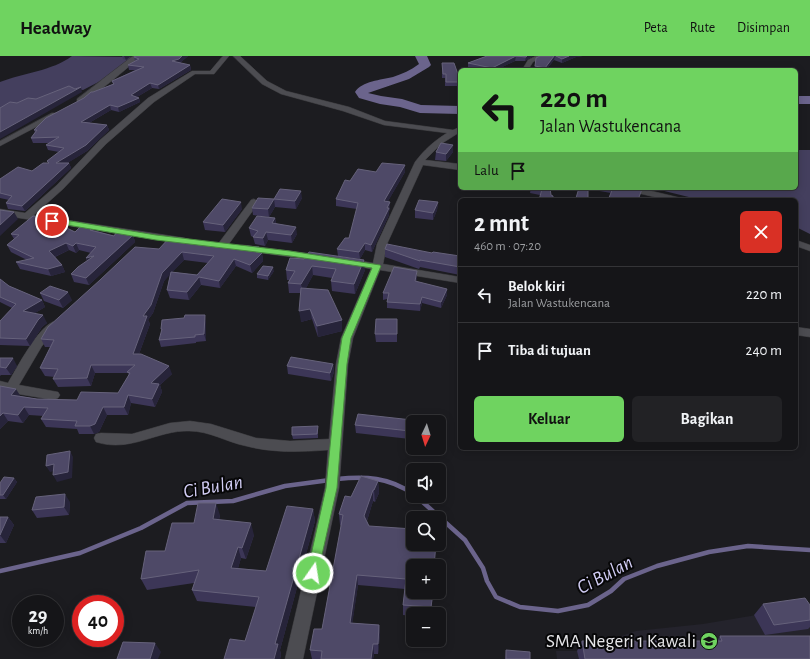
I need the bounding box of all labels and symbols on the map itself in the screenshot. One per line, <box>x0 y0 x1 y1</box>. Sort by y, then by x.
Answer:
pin <box>35 204 69 238</box>
north arrow <box>406 415 446 455</box>
water label: Ci Bulan <box>182 472 244 502</box>
position arrow <box>292 552 334 594</box>
water label: Ci Bulan <box>574 552 636 598</box>
speed limit sign: 40 <box>72 595 124 647</box>
school or university icon: SMA Negeri 1 Kawali <box>699 631 719 651</box>
place label: SMA Negeri 1 Kawali <box>546 632 696 651</box>

